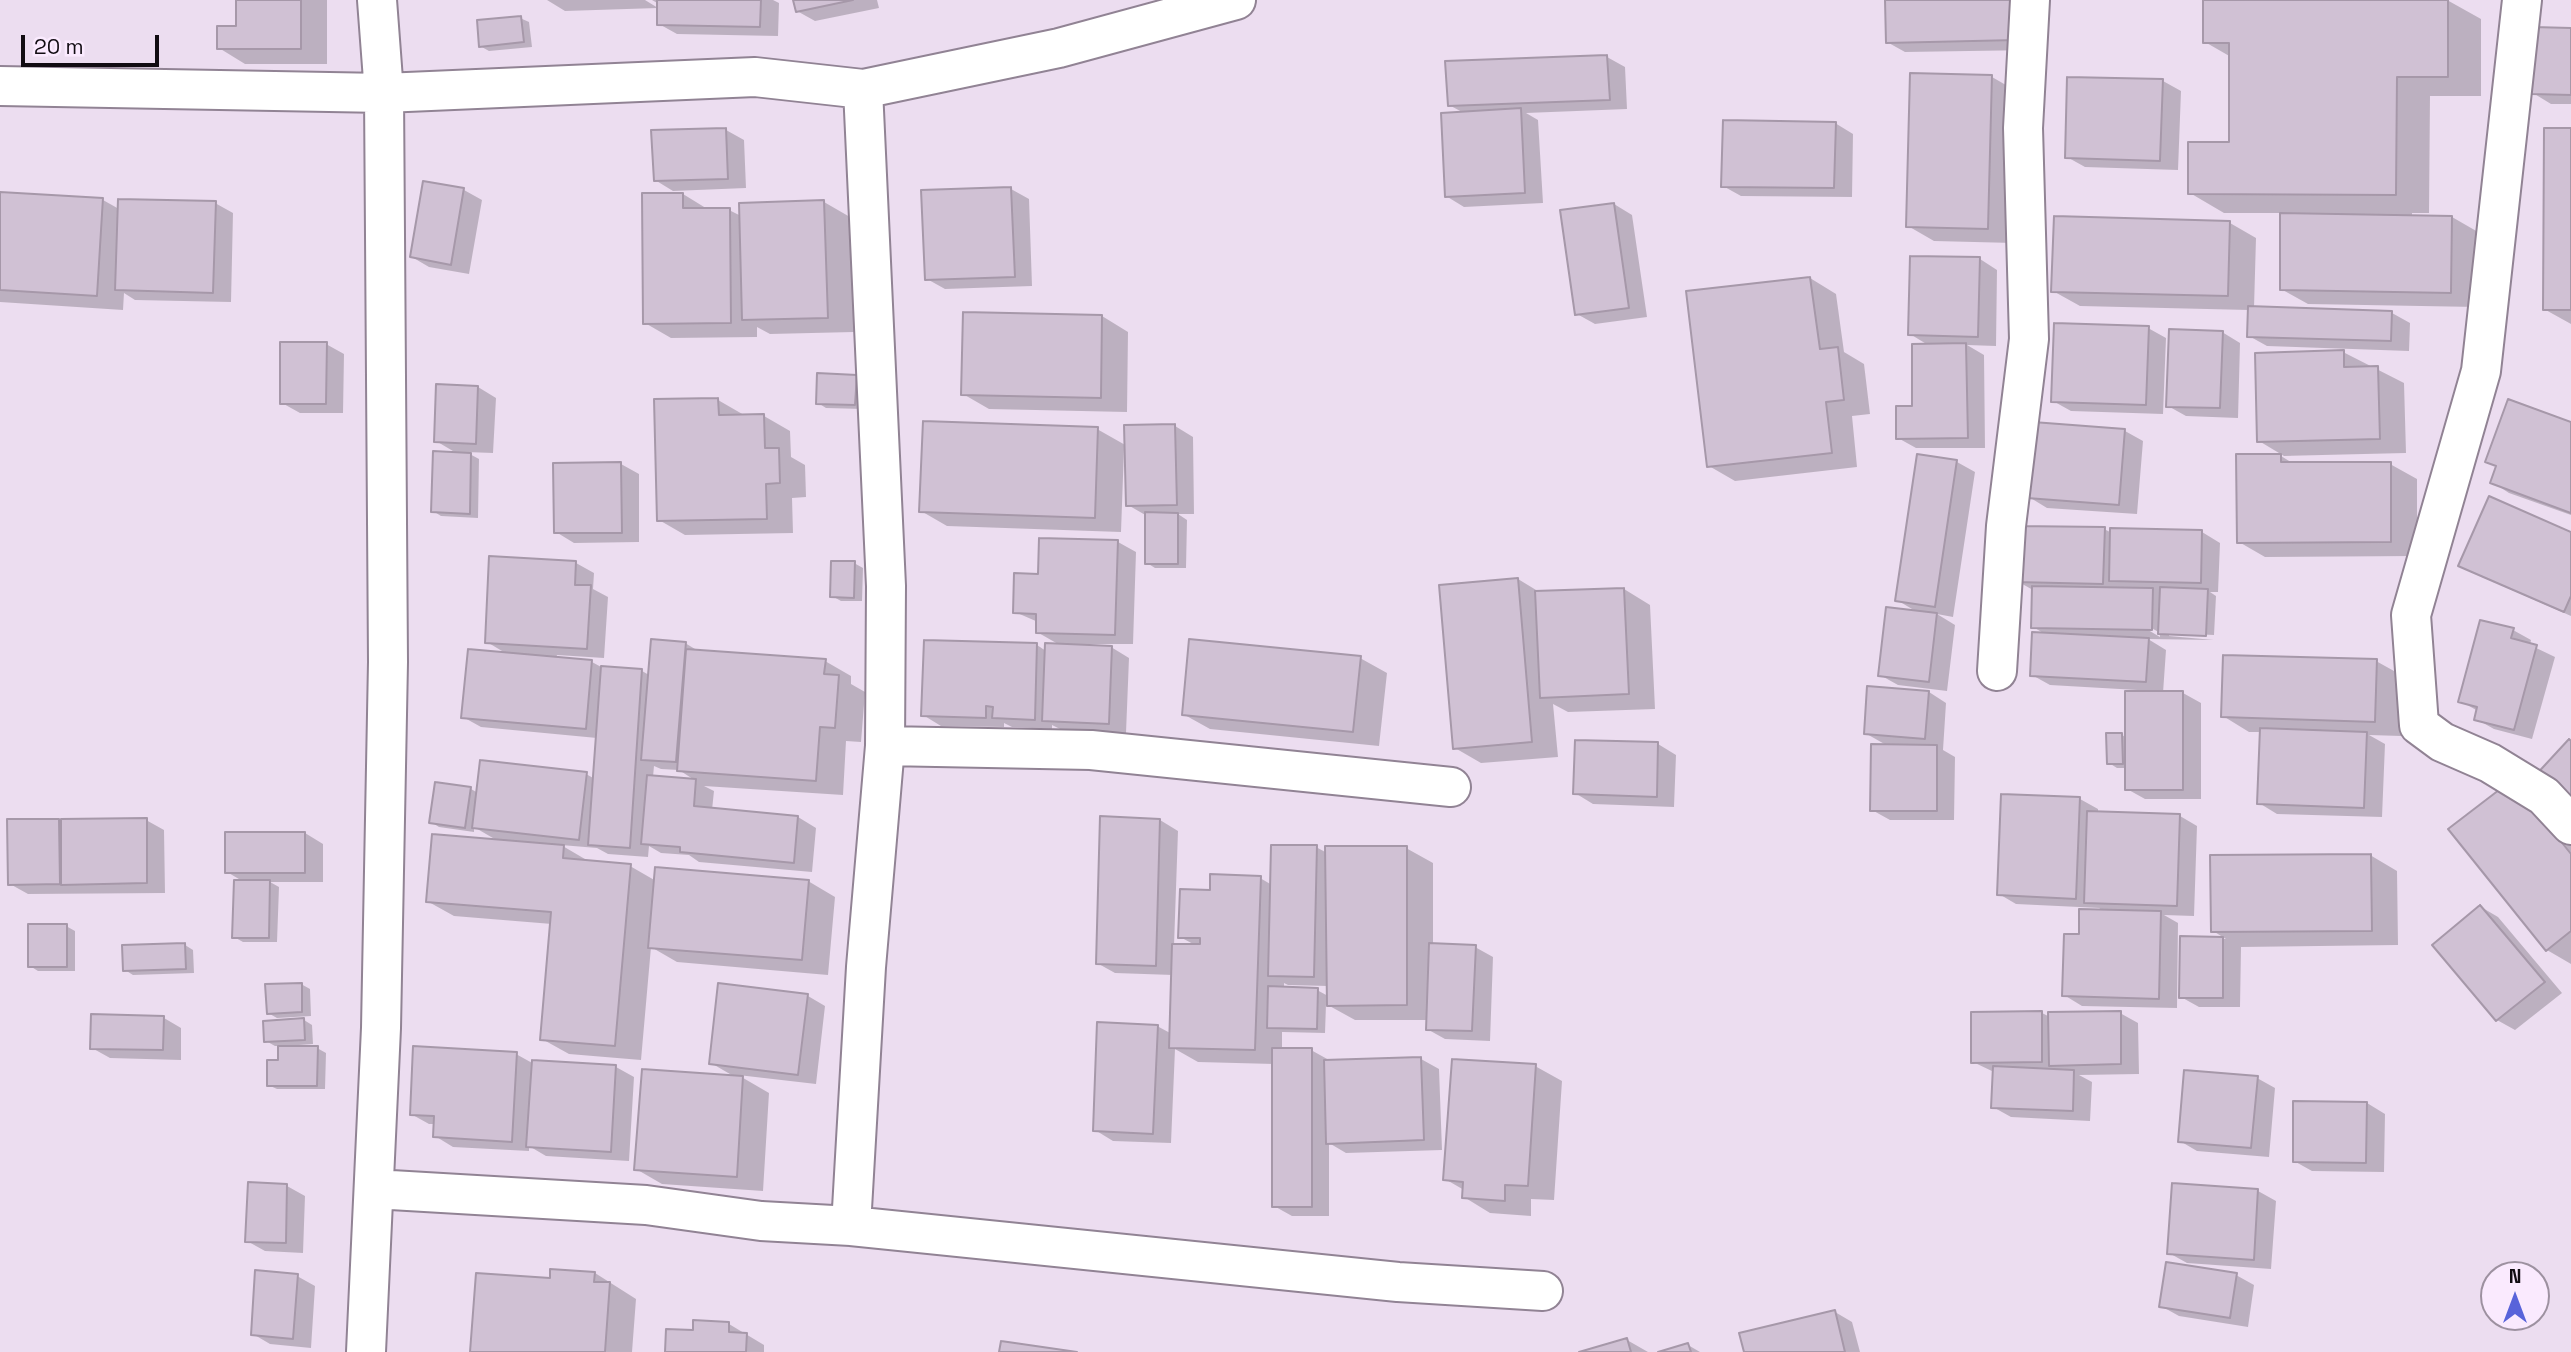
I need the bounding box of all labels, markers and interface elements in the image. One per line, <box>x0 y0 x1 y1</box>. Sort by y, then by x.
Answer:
scale bar <box>24 21 163 65</box>
text: 20 m <box>34 33 84 60</box>
north arrow <box>2480 1261 2550 1331</box>
text: N <box>2509 1264 2521 1289</box>

